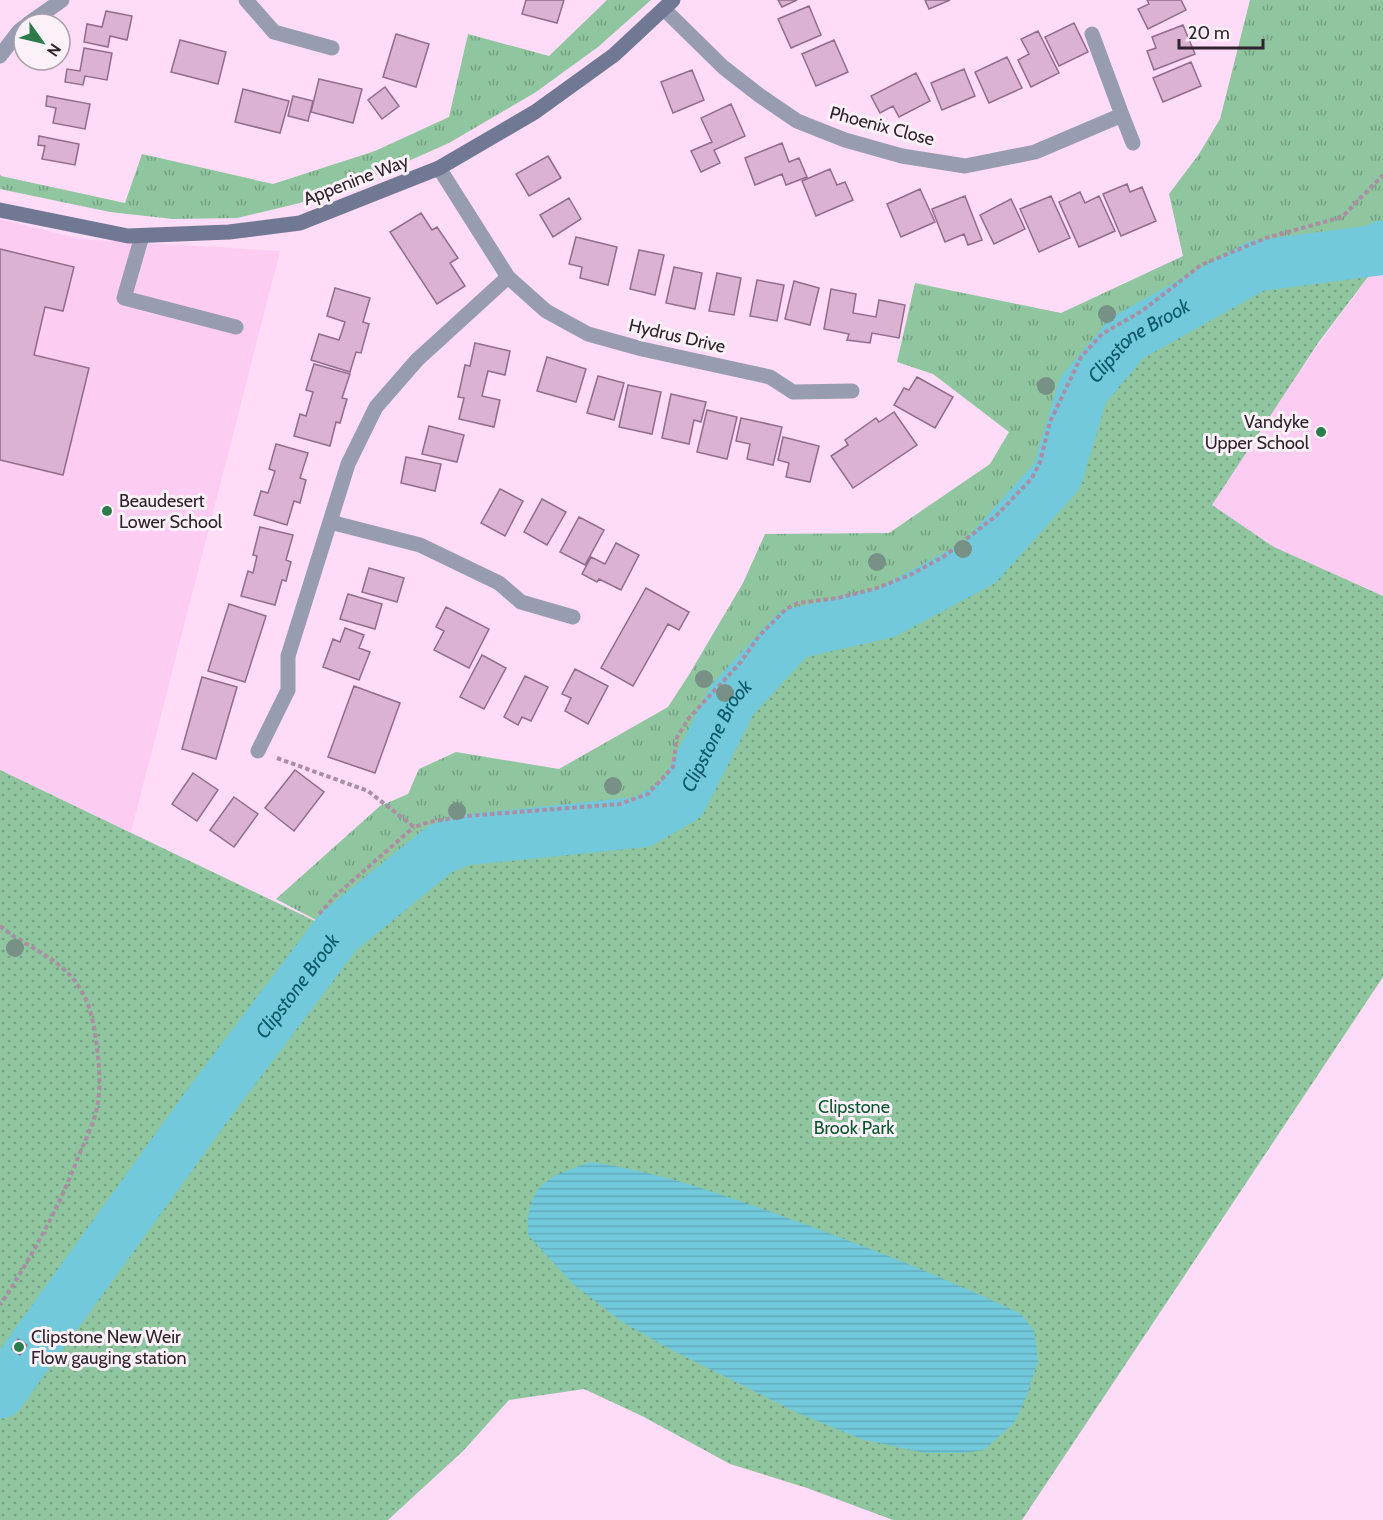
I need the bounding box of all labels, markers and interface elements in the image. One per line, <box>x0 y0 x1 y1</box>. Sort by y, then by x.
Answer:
north arrow <box>12 12 72 72</box>
scale bar <box>1179 12 1263 50</box>
text: 20 m <box>1188 22 1230 44</box>
text: N <box>43 40 65 60</box>
street label: Phoenix Close <box>827 101 937 151</box>
street label: Appenine Way <box>300 150 412 210</box>
water label: Clipstone Brook <box>1083 293 1195 387</box>
street label: Hydrus Drive <box>627 314 727 358</box>
place label: Vandyke Upper School <box>1205 411 1310 454</box>
marker: Vandyke Upper School <box>1314 425 1328 439</box>
place label: Beaudesert Lower School <box>119 490 223 533</box>
marker: Beaudesert Lower School <box>100 504 114 518</box>
water label: Clipstone Brook <box>676 673 758 796</box>
water label: Clipstone Brook <box>250 928 345 1043</box>
park label: Clipstone Brook Park <box>814 1096 895 1139</box>
place label: Clipstone New Weir Flow gauging station <box>31 1326 187 1369</box>
marker: Clipstone New Weir Flow gauging station <box>12 1340 26 1354</box>

